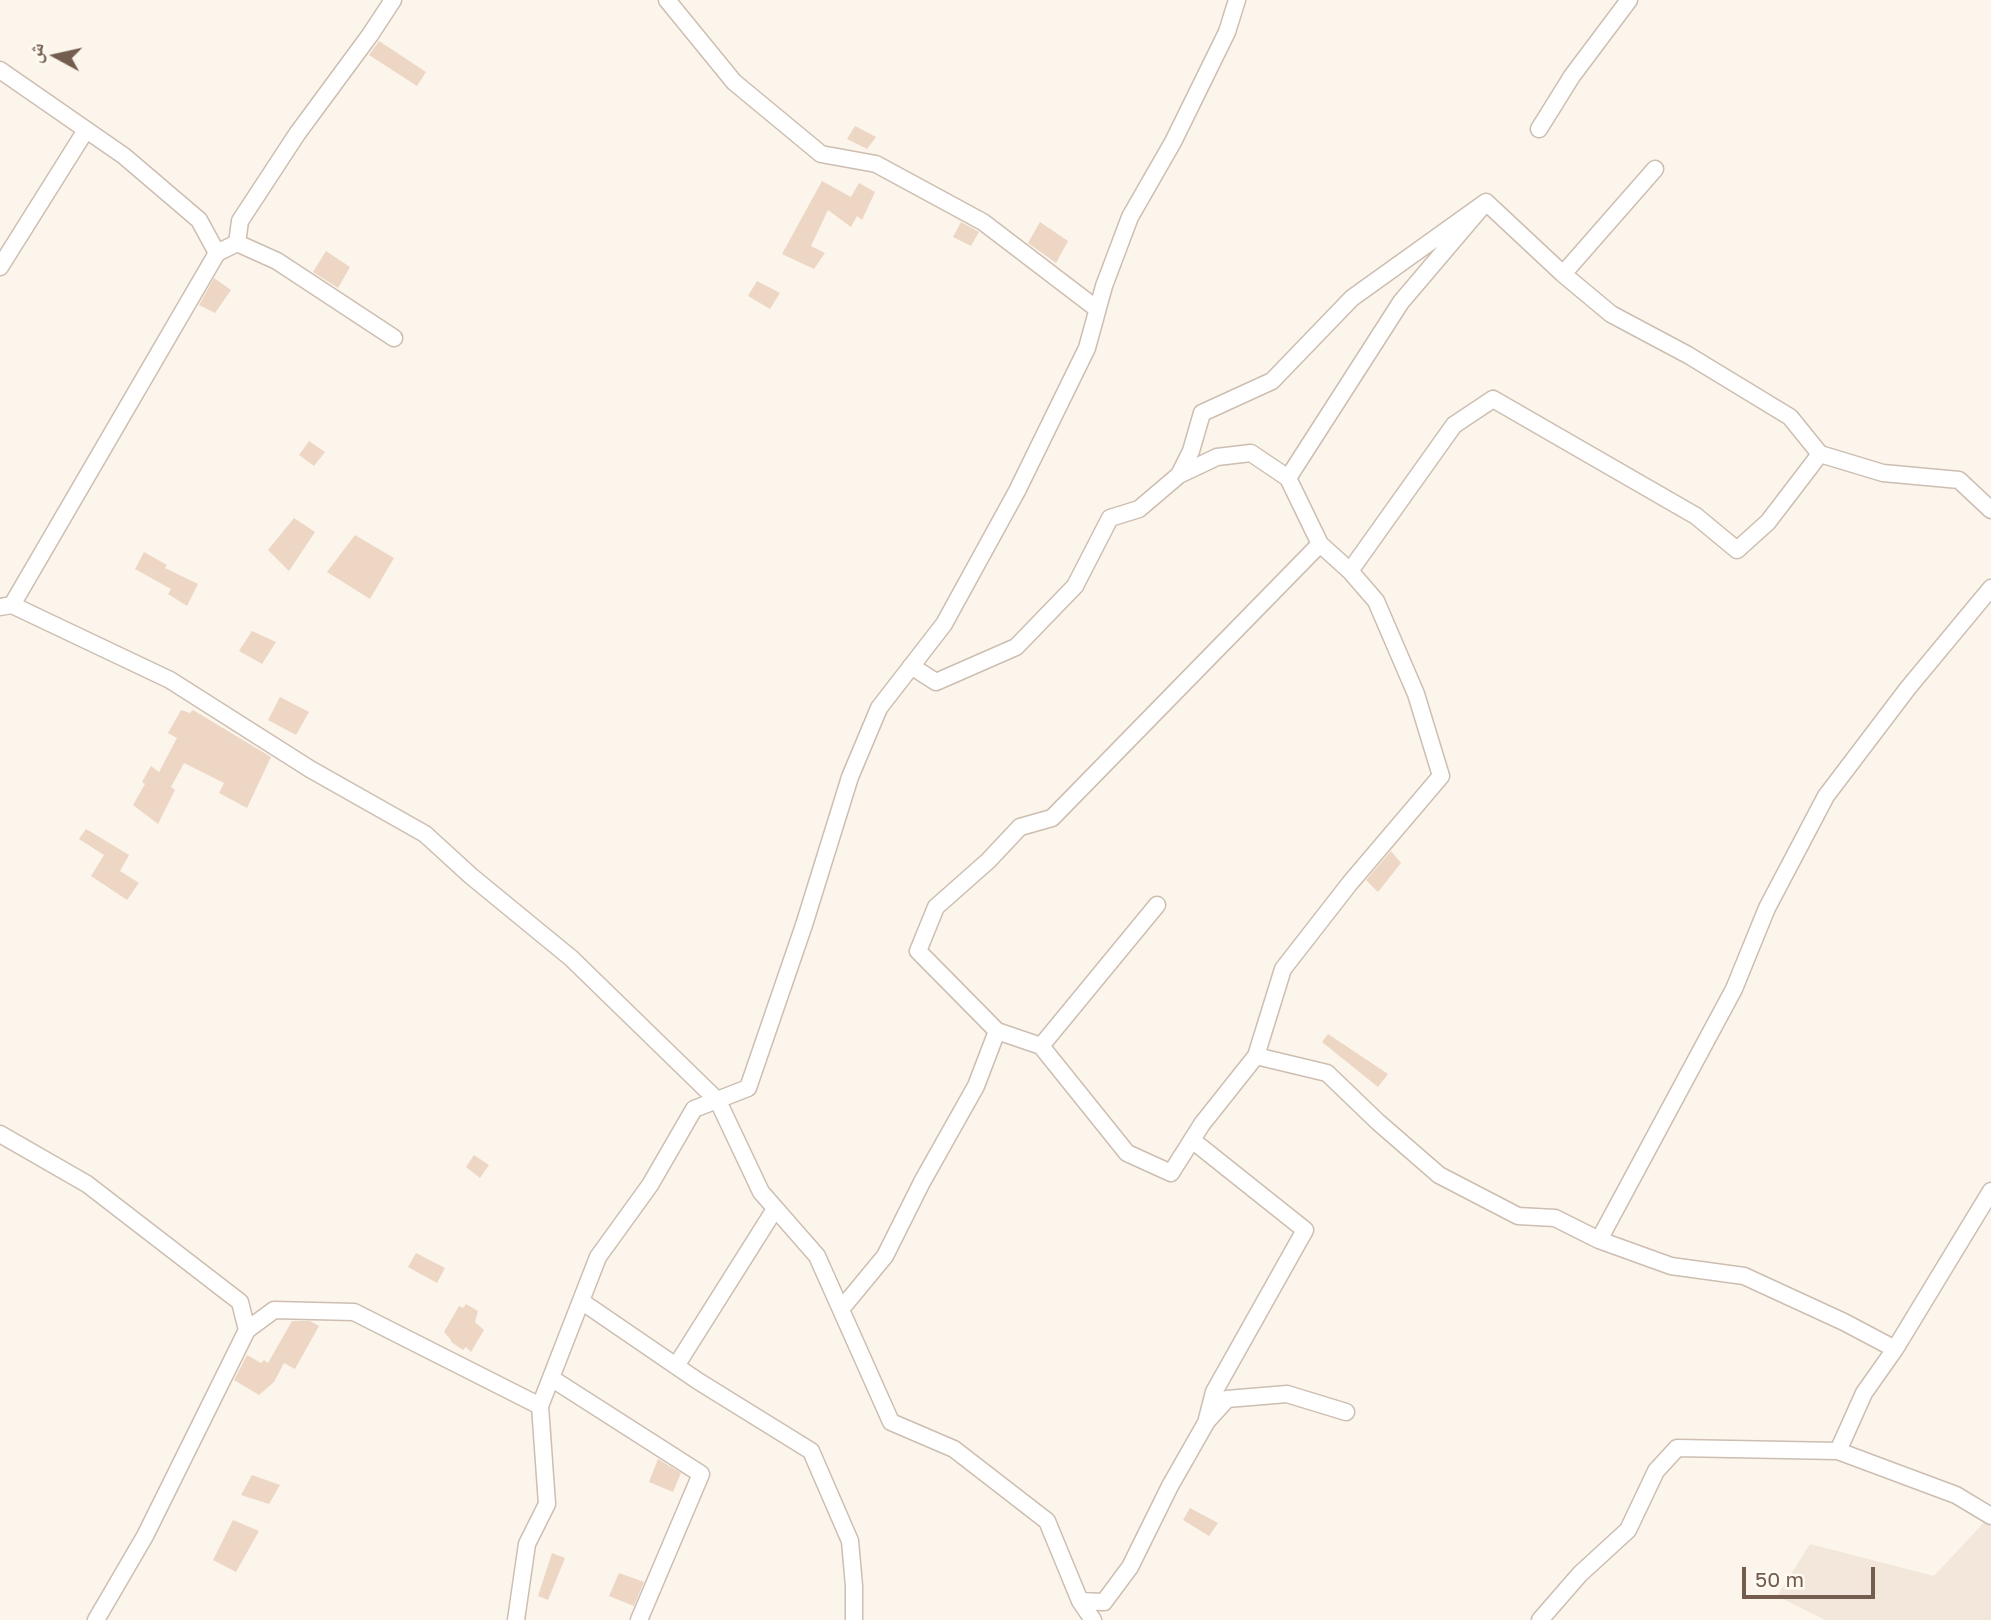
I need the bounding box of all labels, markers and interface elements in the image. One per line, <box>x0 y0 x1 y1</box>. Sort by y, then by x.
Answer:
north arrow <box>21 21 91 91</box>
text: ش <box>22 41 47 65</box>
scale bar <box>1746 1554 1879 1598</box>
text: 50 m <box>1755 1566 1804 1592</box>

